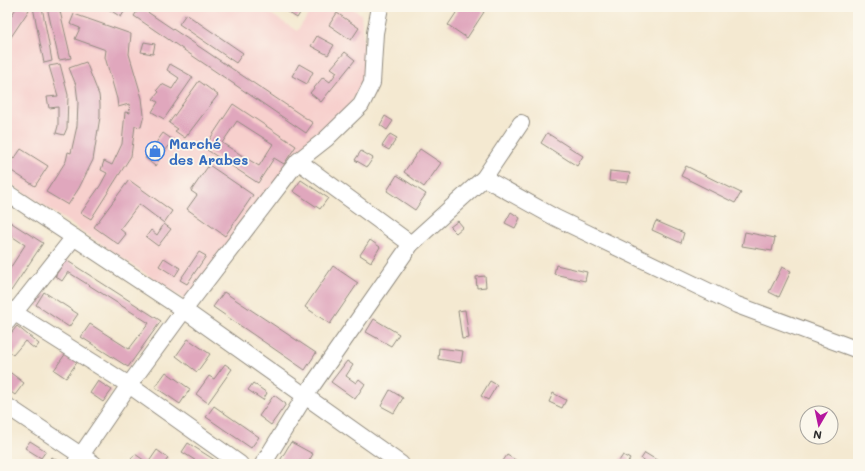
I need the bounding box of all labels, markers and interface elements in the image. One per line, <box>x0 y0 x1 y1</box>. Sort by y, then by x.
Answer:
place label: Marché des Arabes <box>169 134 248 169</box>
shop icon: Marché des Arabes <box>144 140 166 162</box>
north arrow <box>799 405 839 445</box>
text: N <box>812 427 823 443</box>

